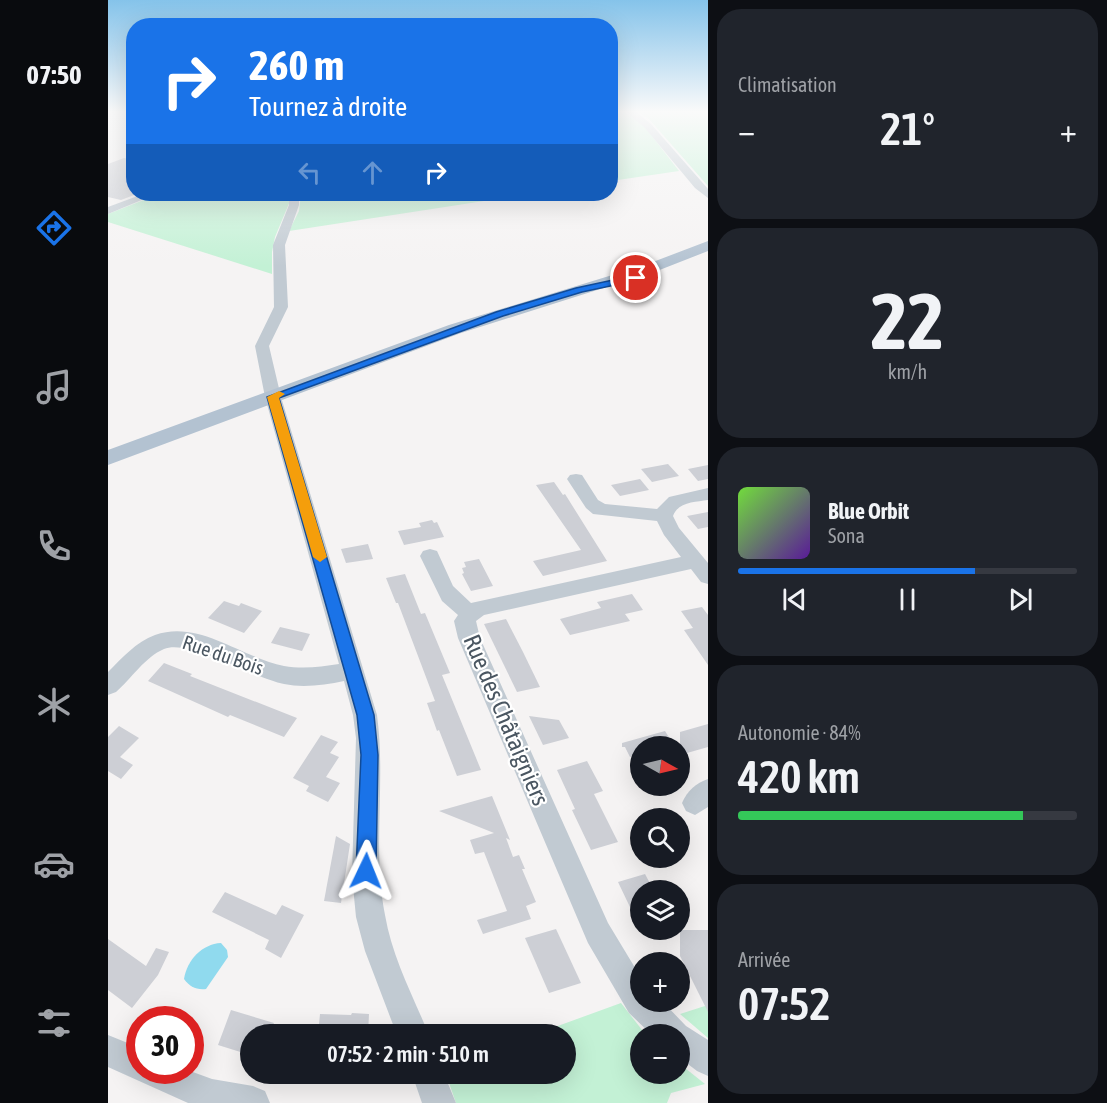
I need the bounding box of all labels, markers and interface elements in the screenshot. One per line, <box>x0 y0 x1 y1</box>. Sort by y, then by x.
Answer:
text: 260 m <box>249 41 344 89</box>
icon: right <box>150 42 228 120</box>
text: 07:50 <box>26 59 82 90</box>
text: Climatisation <box>738 73 837 96</box>
text: Tournez à droite <box>249 91 407 122</box>
text: 21° <box>880 103 935 155</box>
text: − <box>738 111 755 149</box>
text: + <box>1060 111 1077 149</box>
icon: left <box>293 156 326 189</box>
icon: ahead <box>356 156 389 189</box>
icon: right <box>419 156 452 189</box>
icon: directions <box>33 207 75 249</box>
pin <box>610 252 661 303</box>
icon: arrive <box>619 261 652 294</box>
text: 22 <box>871 276 944 366</box>
text: km/h <box>888 360 927 383</box>
icon: music <box>33 366 75 408</box>
text: Blue Orbit <box>828 498 909 524</box>
text: Sona <box>828 524 865 547</box>
icon: phone <box>33 525 75 567</box>
icon: previous <box>778 583 811 616</box>
icon: pause <box>891 583 924 616</box>
icon: next <box>1004 583 1037 616</box>
street label: Rue du Bois <box>180 630 267 679</box>
street label: Rue des Châtaigniers <box>458 630 555 809</box>
icon: climate <box>33 684 75 726</box>
text: Autonomie · 84% <box>738 721 861 744</box>
north arrow <box>630 736 690 796</box>
map controls <box>630 736 690 1084</box>
text: 420 km <box>738 751 860 803</box>
button: search <box>630 808 690 868</box>
position arrow <box>334 839 398 903</box>
icon: car <box>33 843 75 885</box>
button: layers <box>630 880 690 940</box>
text: Arrivée <box>738 948 790 971</box>
button: + <box>630 952 690 1012</box>
text: 07:52 <box>738 978 831 1030</box>
icon: filters <box>33 1002 75 1044</box>
speed limit sign: 30 <box>126 1006 204 1084</box>
button: − <box>630 1024 690 1084</box>
text: 07:52 · 2 min · 510 m <box>327 1041 489 1067</box>

